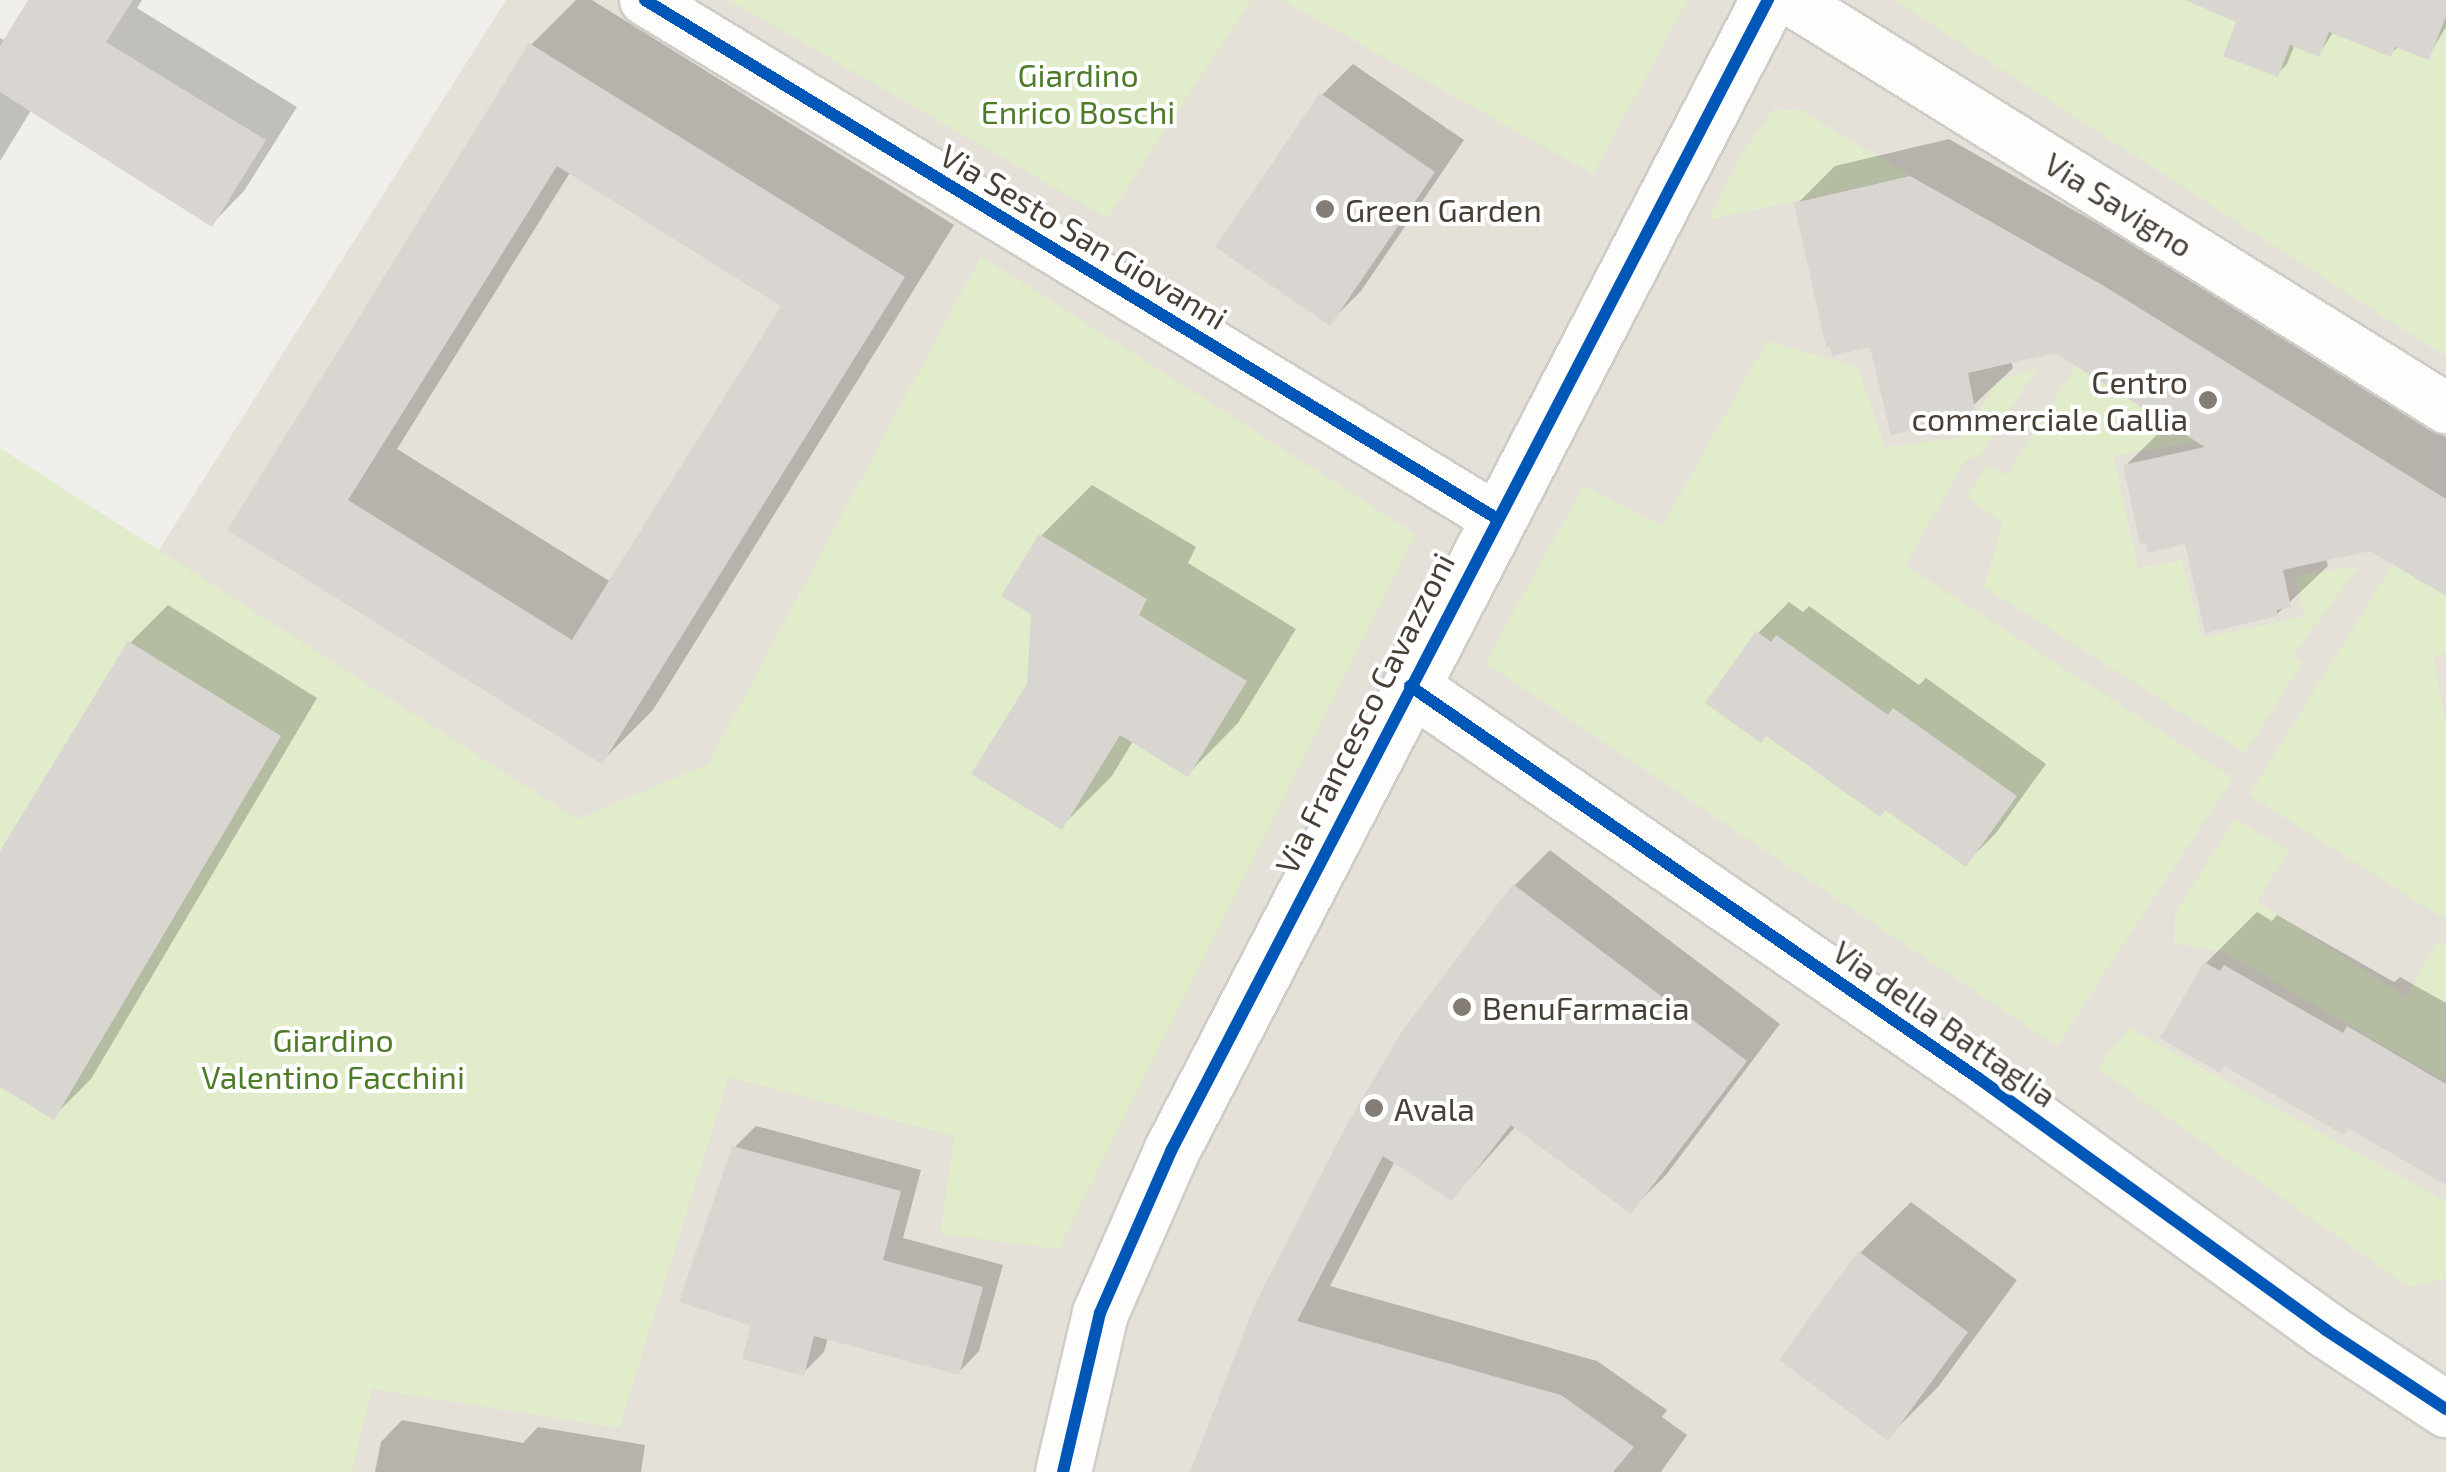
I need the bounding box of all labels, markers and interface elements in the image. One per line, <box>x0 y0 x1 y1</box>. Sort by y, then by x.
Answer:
park label: Giardino Enrico Boschi <box>981 56 1175 131</box>
street label: Via Sesto San Giovanni <box>934 135 1234 337</box>
street label: Via Savigno <box>2038 143 2200 265</box>
place label: Green Garden <box>1345 190 1542 228</box>
marker: Green Garden <box>1314 198 1336 220</box>
place label: Centro commerciale Gallia <box>1912 363 2188 438</box>
marker: Centro commerciale Gallia <box>2197 389 2219 411</box>
street label: Via Francesco Cavazzoni <box>1266 546 1462 880</box>
street label: Via della Battaglia <box>1826 932 2064 1114</box>
place label: BenuFarmacia <box>1482 988 1690 1026</box>
marker: BenuFarmacia <box>1451 996 1473 1018</box>
park label: Giardino Valentino Facchini <box>201 1021 465 1096</box>
place label: Avala <box>1394 1089 1475 1127</box>
marker: Avala <box>1363 1097 1385 1119</box>

